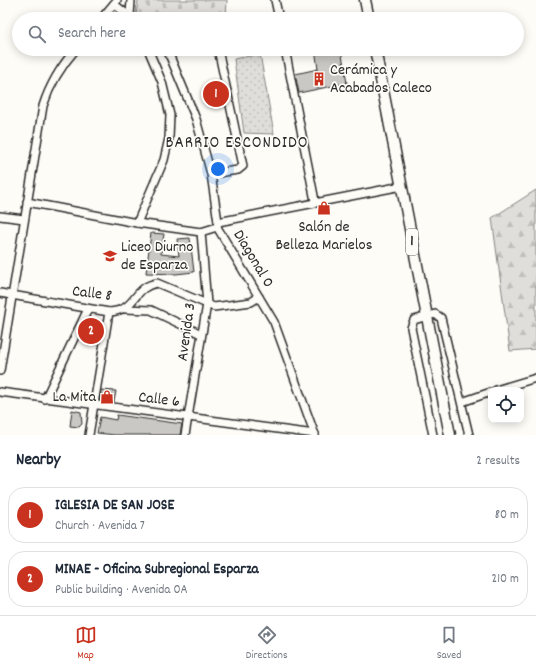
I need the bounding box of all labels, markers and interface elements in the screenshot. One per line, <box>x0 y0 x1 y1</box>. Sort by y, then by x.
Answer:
search box <box>12 12 524 56</box>
icon: search <box>26 23 48 45</box>
text: Search here <box>58 23 126 45</box>
place label: Cerámica y Acabados Caleco <box>330 59 432 100</box>
building icon: Cerámica y Acabados Caleco <box>311 71 327 87</box>
pin: 1 <box>203 79 229 109</box>
district label: BARRIO ESCONDIDO <box>165 132 309 156</box>
your location <box>208 159 228 179</box>
shop icon: Salón de Belleza Marielos <box>316 200 332 216</box>
place label: Salón de Belleza Marielos <box>276 216 373 257</box>
street label: Diagonal 0 <box>227 226 279 292</box>
road number: 1 <box>406 229 418 255</box>
place label: Liceo Diurno de Esparza <box>121 236 193 277</box>
school or university icon: Liceo Diurno de Esparza <box>102 248 118 264</box>
street label: Calle 8 <box>71 280 113 308</box>
street label: Avenida 3 <box>172 301 202 363</box>
pin: 2 <box>78 316 104 346</box>
place label: La Mita <box>53 386 96 409</box>
street label: Calle 6 <box>137 386 181 414</box>
map controls <box>488 387 524 423</box>
button: locate <box>488 387 524 423</box>
shop icon: La Mita <box>99 389 115 405</box>
text: Nearby <box>16 449 60 473</box>
text: 2 results <box>476 452 520 471</box>
text: IGLESIA DE SAN JOSE <box>55 495 174 517</box>
text: 1 <box>29 506 31 525</box>
text: 80 m <box>495 506 519 525</box>
text: Church · Avenida 7 <box>55 517 145 536</box>
text: MINAE - Oficina Subregional Esparza <box>55 559 259 581</box>
text: 2 <box>27 570 33 589</box>
text: 210 m <box>491 570 519 589</box>
text: Public building · Avenida 0A <box>55 581 188 600</box>
tab: Map <box>75 624 97 664</box>
tab: Directions <box>246 624 288 664</box>
tab: Saved <box>437 624 461 664</box>

